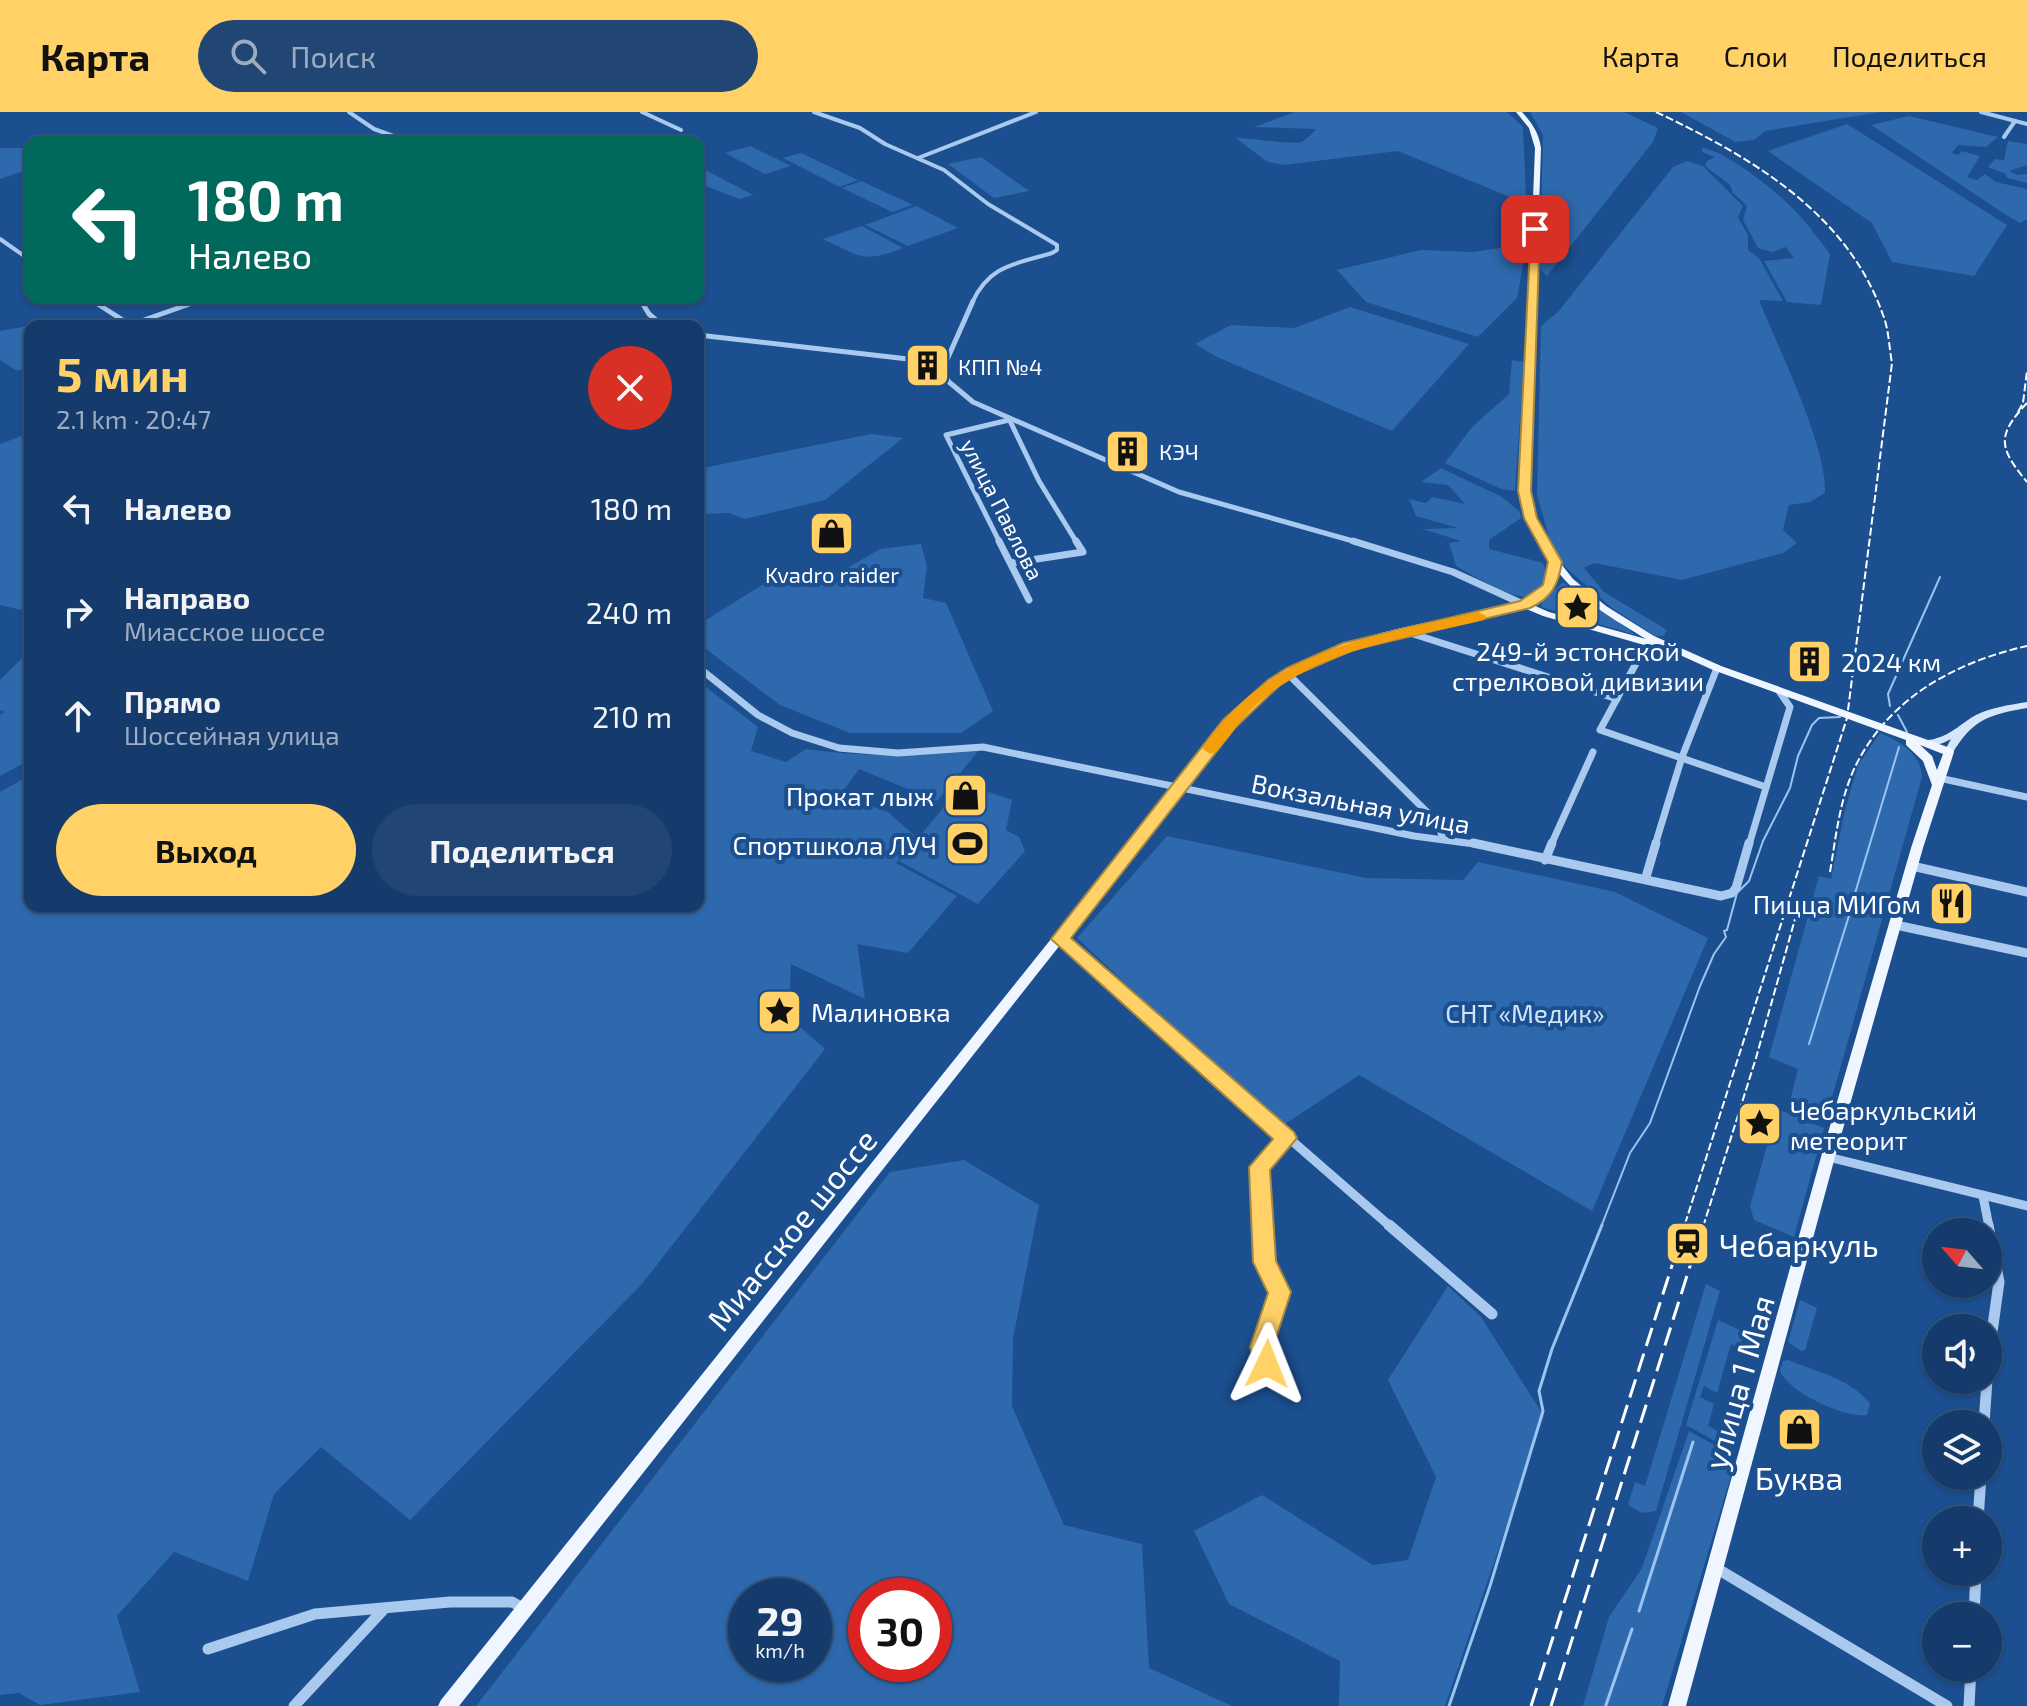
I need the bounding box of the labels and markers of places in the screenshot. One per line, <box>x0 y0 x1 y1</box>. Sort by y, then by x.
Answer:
pin <box>1501 195 1569 263</box>
building icon: КПП №4 <box>903 342 951 390</box>
place label: КПП №4 <box>958 353 1043 379</box>
building icon: КЭЧ <box>1104 427 1152 475</box>
place label: КЭЧ <box>1159 438 1199 464</box>
shop icon: Kvadro raider <box>808 509 856 557</box>
place label: Kvadro raider <box>765 561 899 587</box>
place icon: 249-й эстонской стрелковой дивизии <box>1554 583 1602 631</box>
place label: 249-й эстонской стрелковой дивизии <box>1452 635 1704 696</box>
building icon: 2024 км <box>1786 637 1834 685</box>
place label: 2024 км <box>1841 646 1941 677</box>
shop icon: Прокат лыж <box>941 771 989 819</box>
place label: Прокат лыж <box>786 780 934 811</box>
sports icon: Спортшкола ЛУЧ <box>944 820 992 868</box>
place label: Спортшкола ЛУЧ <box>732 829 937 860</box>
restaurant icon: Пицца МИГом <box>1928 879 1976 927</box>
place label: Пицца МИГом <box>1753 888 1921 919</box>
place icon: Малиновка <box>756 987 804 1035</box>
place label: Малиновка <box>811 996 951 1027</box>
place label: Чебаркульский метеорит <box>1790 1094 1977 1155</box>
place icon: Чебаркульский метеорит <box>1735 1100 1783 1148</box>
station icon: Чебаркуль <box>1664 1220 1712 1268</box>
place label: Чебаркуль <box>1719 1225 1879 1264</box>
shop icon: Буква <box>1775 1406 1823 1454</box>
place label: Буква <box>1755 1458 1843 1497</box>

